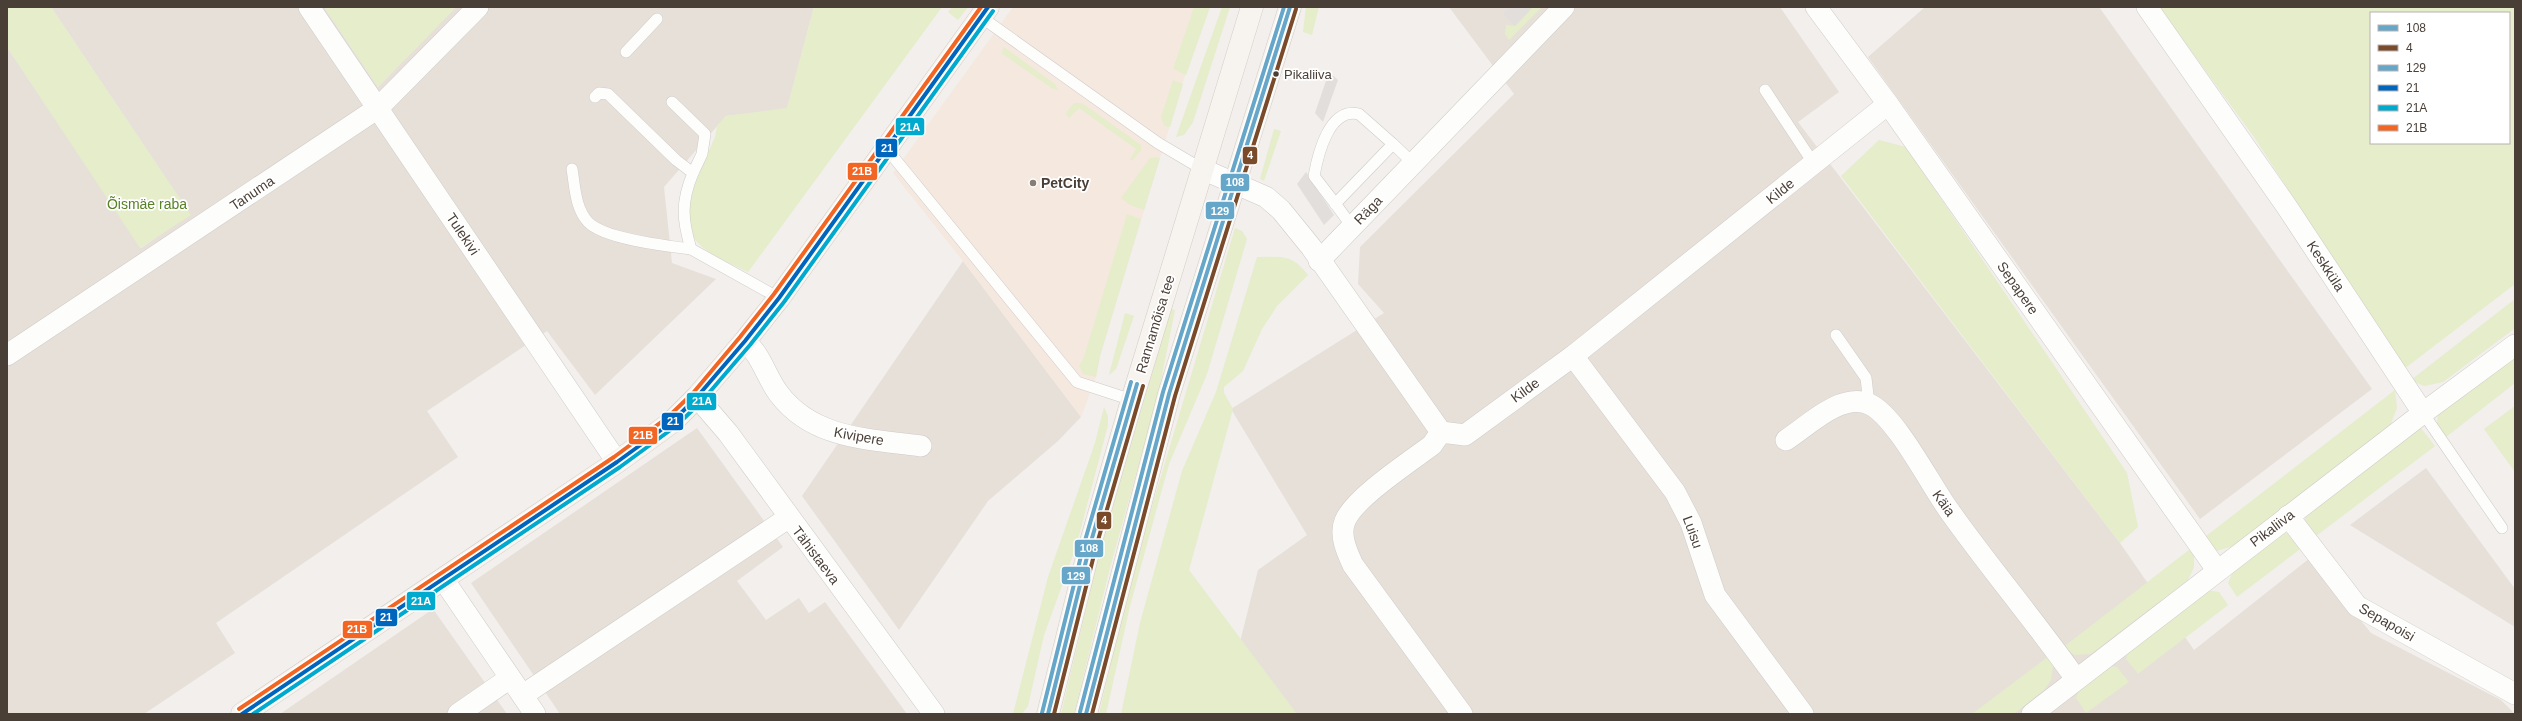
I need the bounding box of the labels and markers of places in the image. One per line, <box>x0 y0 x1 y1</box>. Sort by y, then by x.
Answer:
place label: Pikaliiva <box>1284 67 1332 82</box>
marker: Pikaliiva <box>1271 69 1281 79</box>
place label: PetCity <box>1041 175 1089 191</box>
marker: PetCity <box>1028 178 1038 188</box>

